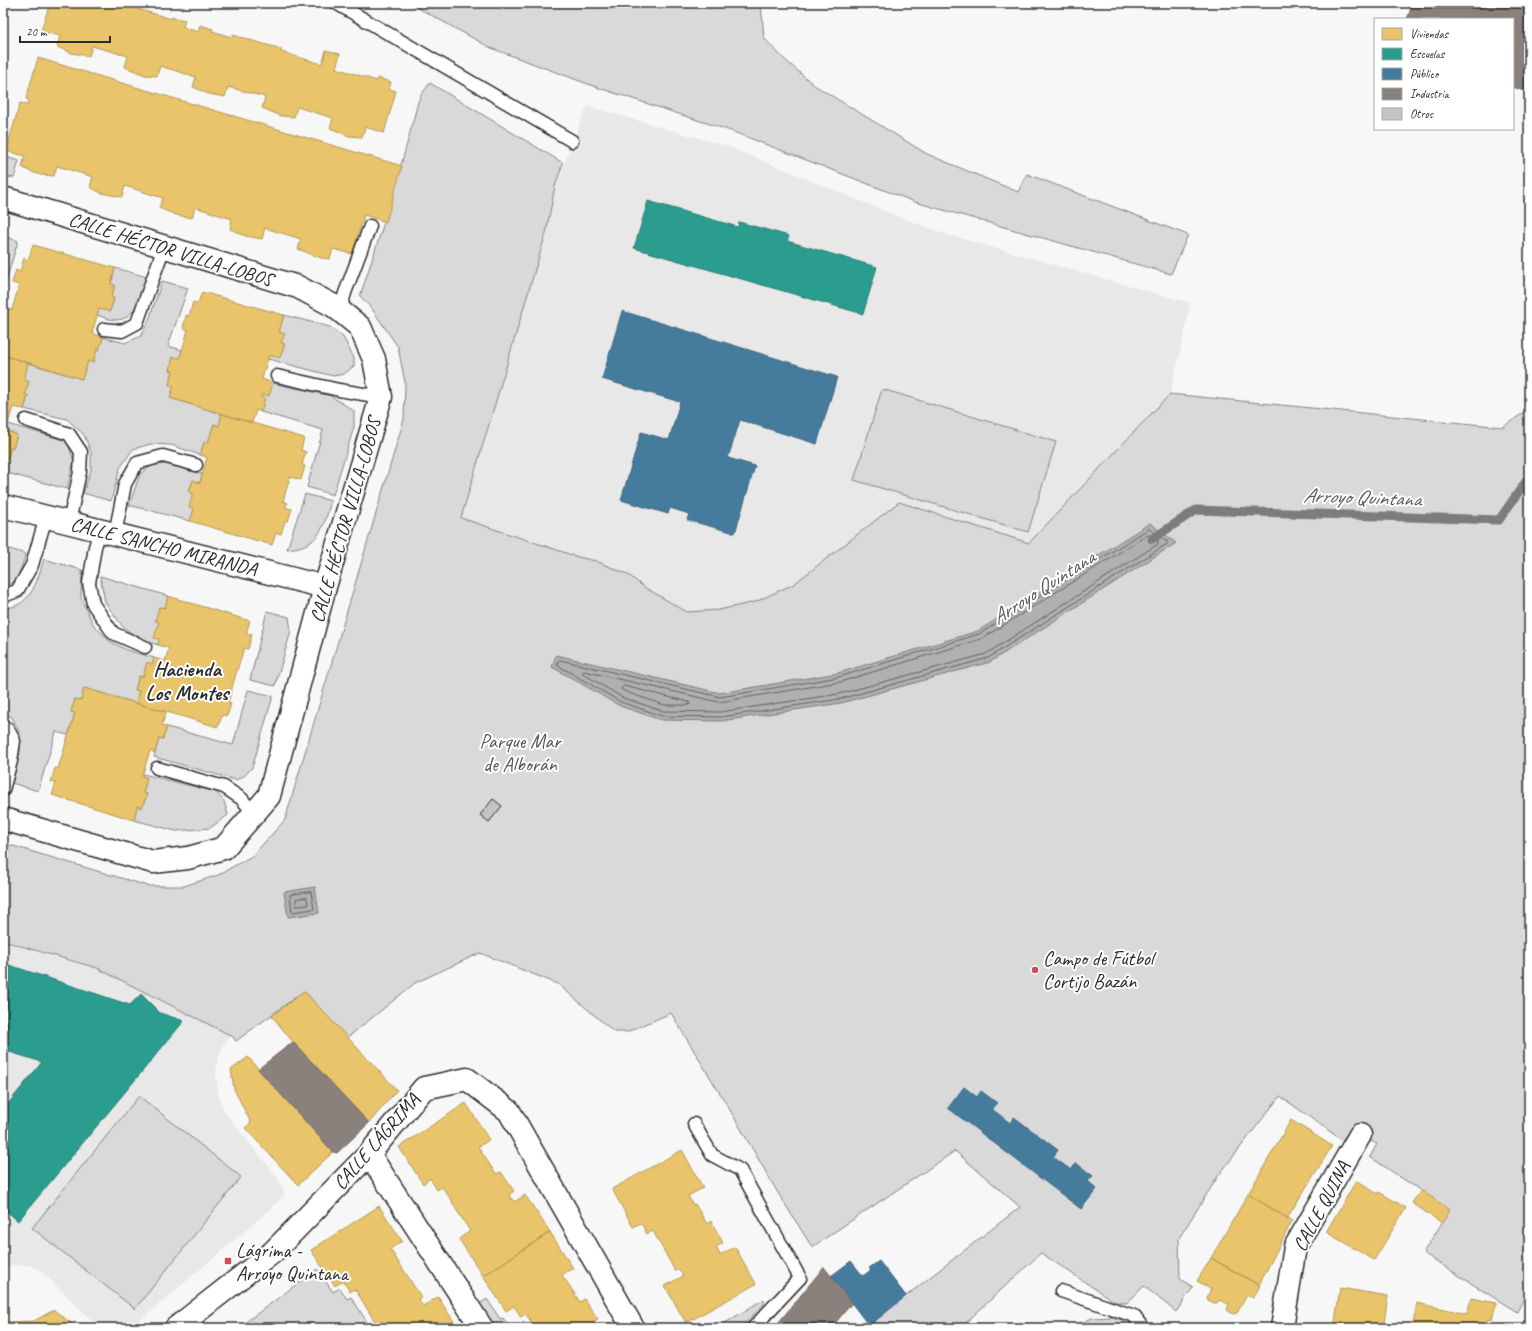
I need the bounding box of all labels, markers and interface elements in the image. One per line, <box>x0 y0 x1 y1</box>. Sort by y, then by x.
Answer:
scale bar <box>20 18 110 44</box>
legend <box>1374 18 1514 130</box>
text: 20 m <box>26 24 48 40</box>
text: Viviendas <box>1410 26 1450 42</box>
text: Escuelas <box>1410 46 1446 62</box>
text: Público <box>1410 66 1440 82</box>
text: Industria <box>1410 86 1450 102</box>
text: Otros <box>1410 106 1434 122</box>
street label: CALLE HÉCTOR VILLA-LOBOS <box>66 207 279 293</box>
street label: CALLE HÉCTOR VILLA-LOBOS <box>304 412 388 626</box>
water label: Arroyo Quintana <box>1303 482 1424 512</box>
street label: CALLE SANCHO MIRANDA <box>68 511 261 582</box>
water label: Arroyo Quintana <box>987 543 1101 630</box>
district label: Hacienda Los Montes <box>146 656 231 706</box>
park label: Parque Mar de Alborán <box>479 729 562 777</box>
place label: Campo de Fútbol Cortijo Bazán <box>1043 946 1157 994</box>
marker: Campo de Fútbol Cortijo Bazán <box>1030 965 1040 975</box>
street label: CALLE LÁGRIMA <box>328 1087 426 1195</box>
street label: CALLE QUINA <box>1287 1156 1356 1256</box>
place label: Lágrima - Arroyo Quintana <box>236 1238 350 1286</box>
marker: Lágrima - Arroyo Quintana <box>223 1256 233 1266</box>

